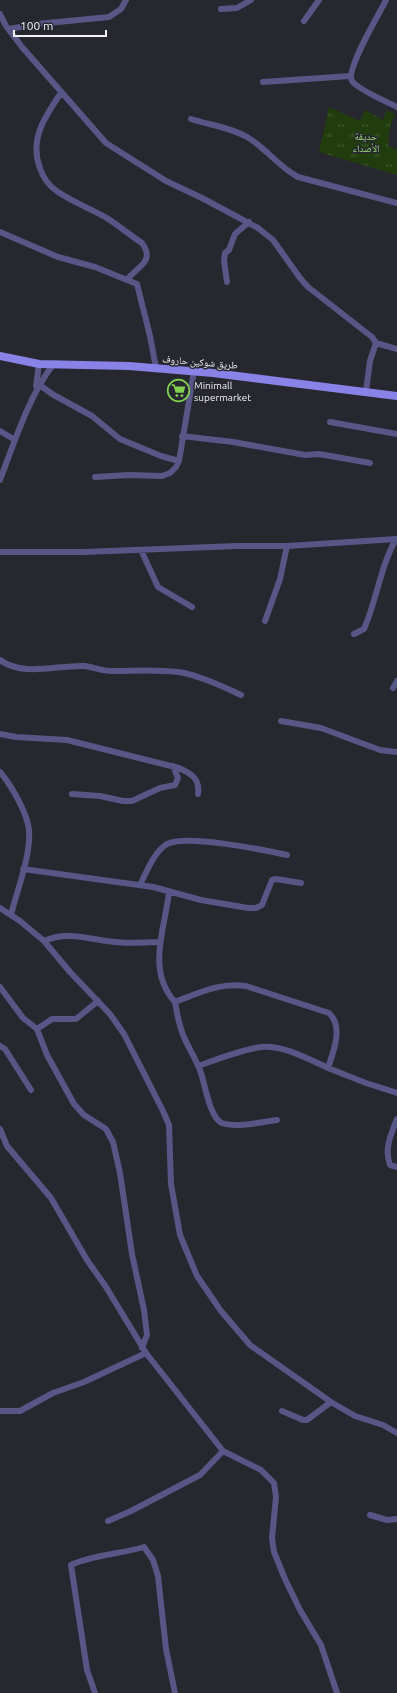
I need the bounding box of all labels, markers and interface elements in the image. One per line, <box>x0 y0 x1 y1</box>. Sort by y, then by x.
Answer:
scale bar <box>14 12 106 38</box>
text: 100 m <box>20 19 53 32</box>
park label: حديقة الأصداء <box>353 131 379 154</box>
street label: طريق شوكين حاروف <box>162 353 239 372</box>
supermarket icon: Minimall supermarket <box>166 378 192 404</box>
place label: Minimall supermarket <box>194 380 251 403</box>

